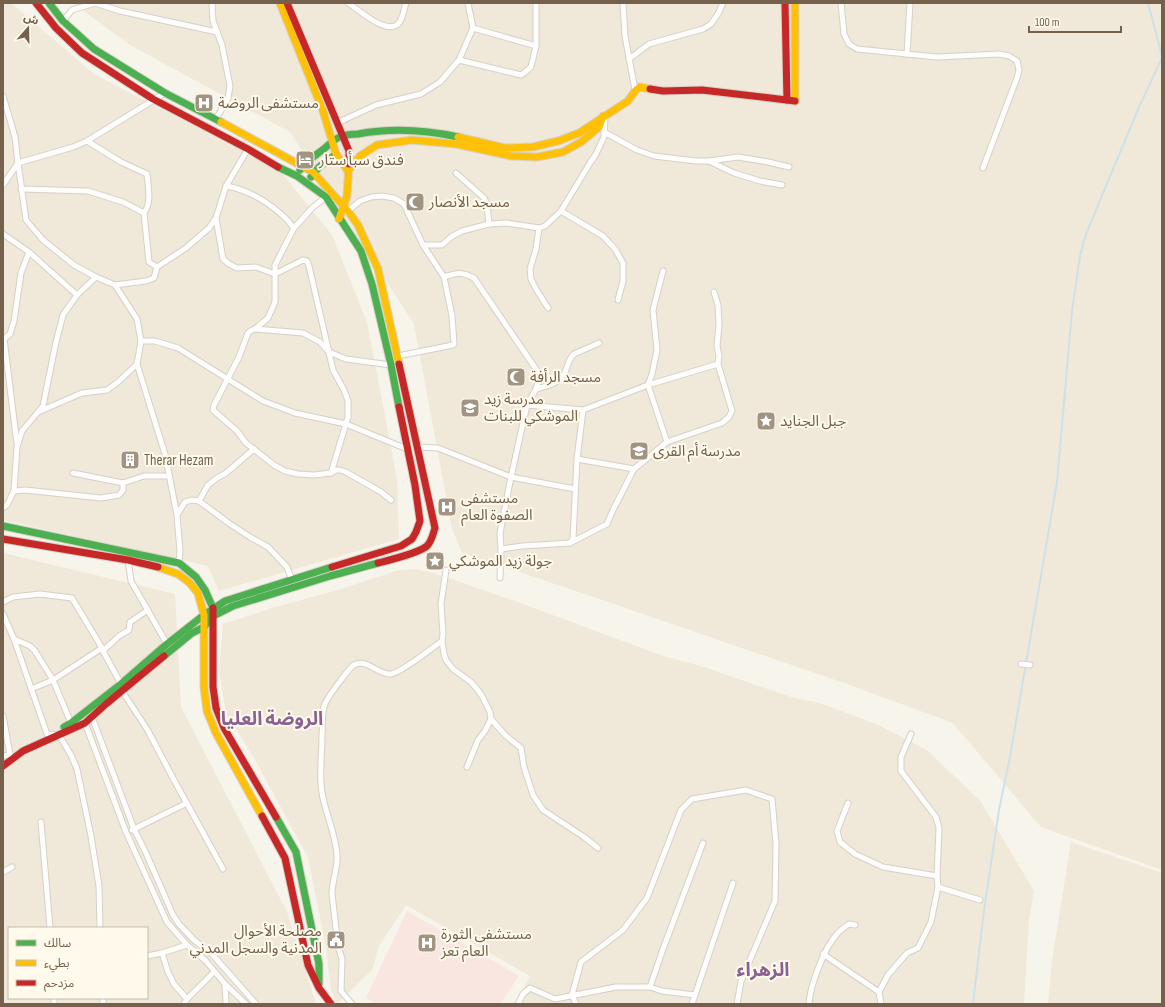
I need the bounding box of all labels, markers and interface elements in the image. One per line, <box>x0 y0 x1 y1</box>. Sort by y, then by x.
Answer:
north arrow <box>8 8 48 48</box>
scale bar <box>1029 8 1121 34</box>
text: ش <box>22 10 41 28</box>
text: 100 m <box>1035 15 1060 30</box>
hospital icon: مستشفى الروضة <box>193 92 215 114</box>
place label: مستشفى الروضة <box>218 94 319 113</box>
hotel icon: فندق سبأ ستار <box>294 149 316 171</box>
place label: فندق سبأ ستار <box>318 151 404 170</box>
mosque icon: مسجد الأنصار <box>404 191 426 213</box>
place label: مسجد الأنصار <box>428 193 510 212</box>
mosque icon: مسجد الرأفة <box>505 366 527 388</box>
place label: مسجد الرأفة <box>530 368 601 387</box>
place label: مدرسة زيد الموشكي للبنات <box>484 390 578 427</box>
school or university icon: مدرسة زيد الموشكي للبنات <box>459 397 481 419</box>
place icon: جبل الجنايد <box>755 410 777 432</box>
place label: جبل الجنايد <box>780 412 846 431</box>
school or university icon: مدرسة أم القرى <box>628 440 650 462</box>
place label: مدرسة أم القرى <box>653 442 741 462</box>
building icon: Therar Hezam <box>119 449 141 471</box>
place label: Therar Hezam <box>144 451 213 470</box>
place label: مستشفى الصفوة العام <box>461 489 533 526</box>
hospital icon: مستشفى الصفوة العام <box>436 496 458 518</box>
place icon: جولة زيد الموشكي <box>424 550 446 572</box>
place label: جولة زيد الموشكي <box>449 552 552 572</box>
district label: الروضة العليا <box>221 708 323 731</box>
place label: مصلحة الأحوال المدنية والسجل المدني <box>190 922 322 959</box>
place label: مستشفى الثورة العام تعز <box>440 925 532 962</box>
legend <box>8 927 148 999</box>
public building icon: مصلحة الأحوال المدنية والسجل المدني <box>325 929 347 951</box>
hospital icon: مستشفى الثورة العام تعز <box>416 932 438 954</box>
text: سالك <box>44 936 71 951</box>
text: بطيء <box>44 956 70 973</box>
district label: الزهراء <box>737 959 790 982</box>
text: مزدحم <box>44 976 74 992</box>

